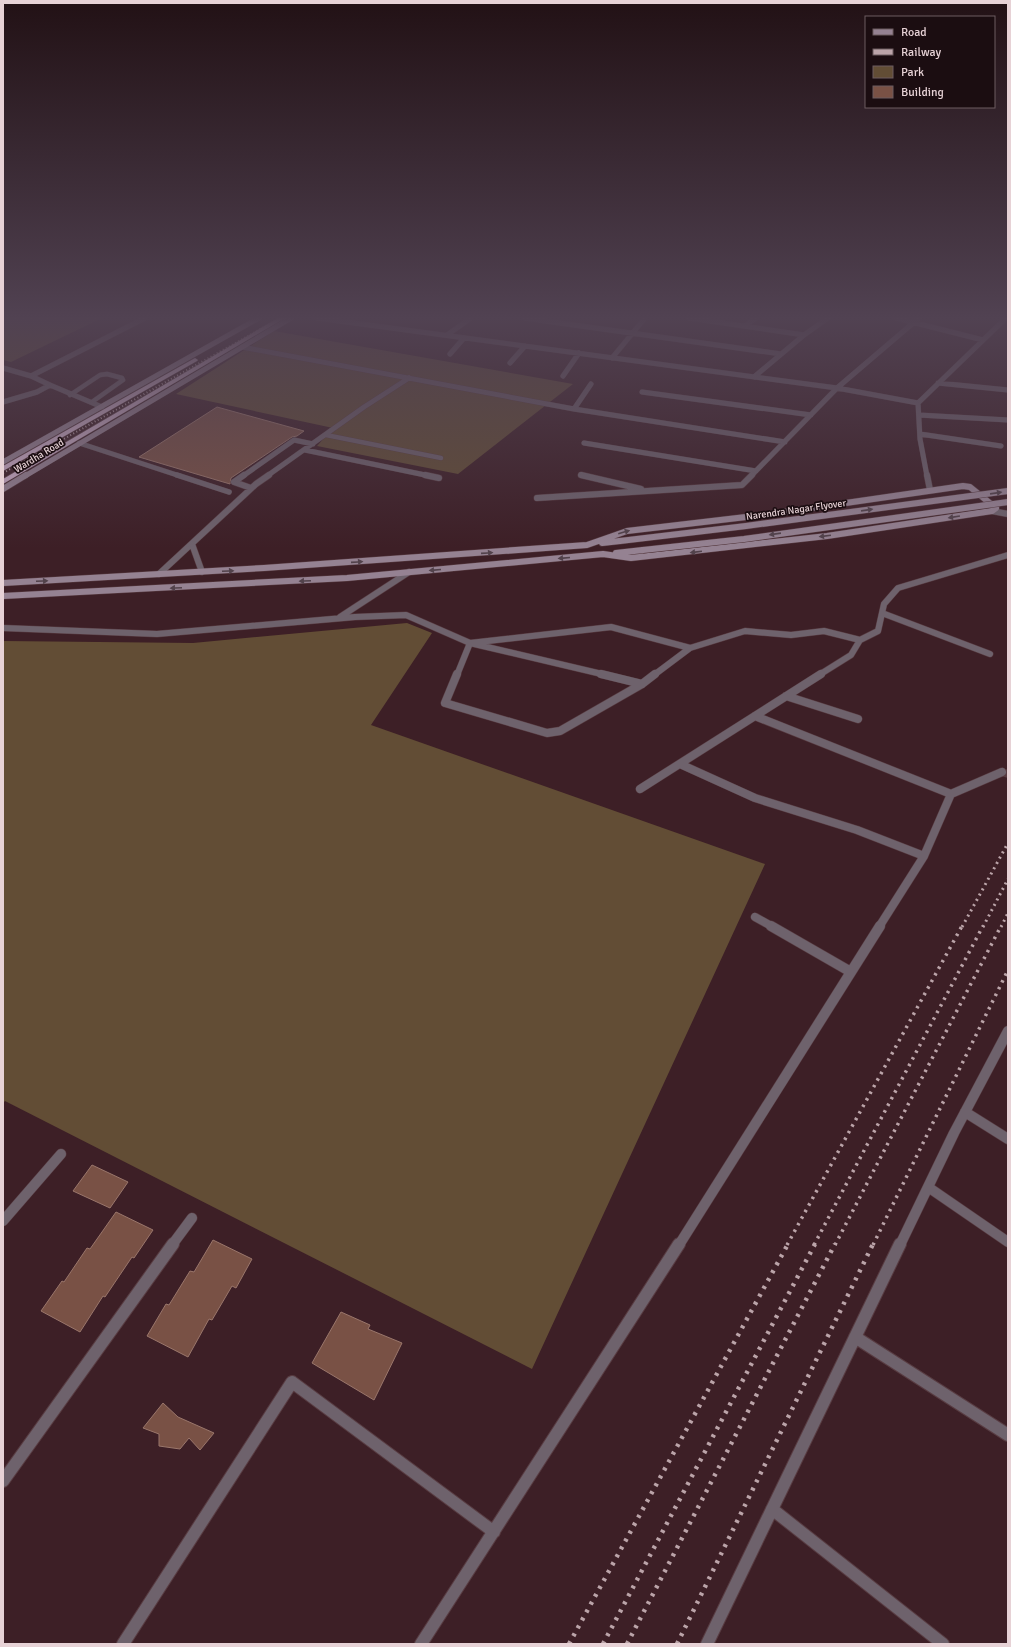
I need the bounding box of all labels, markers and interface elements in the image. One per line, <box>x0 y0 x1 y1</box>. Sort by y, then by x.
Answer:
legend <box>865 16 995 108</box>
text: Road <box>901 25 927 40</box>
text: Railway <box>901 45 941 60</box>
text: Park <box>901 65 924 80</box>
text: Building <box>901 85 944 100</box>
street label: Wardha Road <box>12 436 66 476</box>
one-way arrow <box>990 489 1002 496</box>
street label: Narendra Nagar Flyover <box>745 497 847 523</box>
one-way arrow <box>861 507 873 513</box>
one-way arrow <box>948 514 960 520</box>
one-way arrow <box>618 529 630 535</box>
one-way arrow <box>769 531 781 537</box>
one-way arrow <box>819 533 831 539</box>
one-way arrow <box>481 549 493 556</box>
one-way arrow <box>690 549 702 555</box>
one-way arrow <box>558 554 570 561</box>
one-way arrow <box>351 558 363 565</box>
one-way arrow <box>222 567 234 574</box>
one-way arrow <box>429 567 441 573</box>
one-way arrow <box>36 577 48 584</box>
one-way arrow <box>299 577 311 584</box>
one-way arrow <box>169 585 182 591</box>

